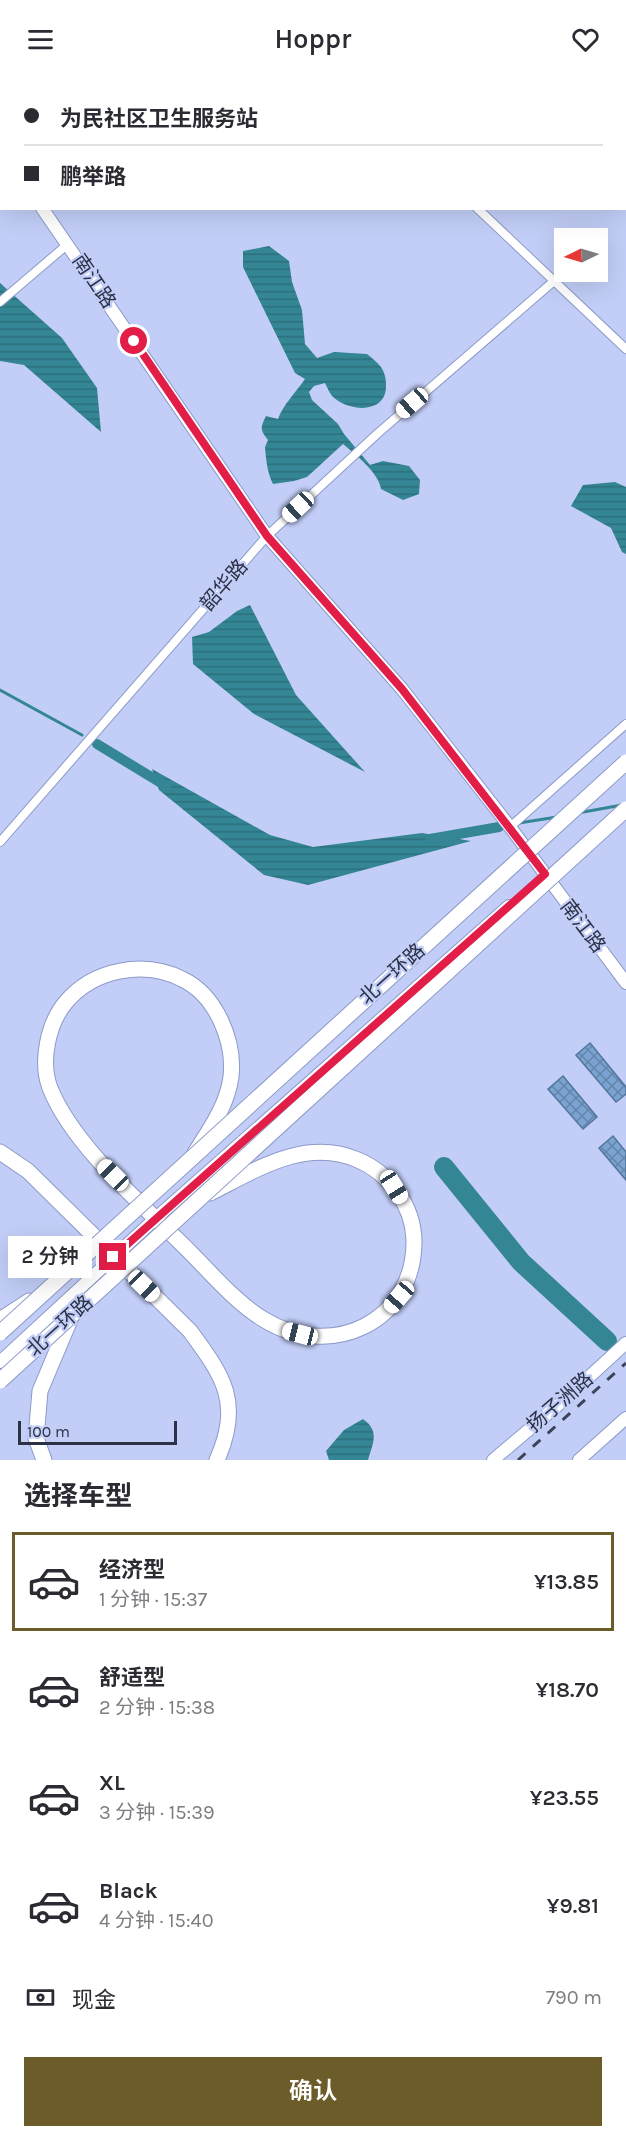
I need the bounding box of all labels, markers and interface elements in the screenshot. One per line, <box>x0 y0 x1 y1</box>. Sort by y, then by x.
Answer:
icon: menu <box>24 23 57 56</box>
text: Hoppr <box>275 23 351 55</box>
icon: heart <box>569 23 602 56</box>
text: 为民社区卫生服务站 <box>60 106 258 132</box>
text: 鹏举路 <box>60 164 126 190</box>
north arrow <box>554 228 608 282</box>
map controls <box>554 228 608 282</box>
street label: 南江路 <box>68 250 120 312</box>
route start <box>120 327 147 354</box>
car <box>393 384 431 422</box>
car <box>279 488 317 526</box>
street label: 韶华路 <box>196 555 252 615</box>
street label: 南江路 <box>556 895 610 957</box>
street label: 北一环路 <box>355 939 429 1009</box>
car <box>94 1156 132 1194</box>
car <box>377 1167 411 1207</box>
callout: 2 分钟 <box>8 1236 92 1278</box>
route end <box>99 1243 126 1270</box>
text: 2 分钟 <box>22 1245 78 1268</box>
car <box>125 1267 163 1305</box>
car <box>380 1278 418 1316</box>
street label: 北一环路 <box>23 1291 97 1361</box>
car <box>280 1321 320 1347</box>
street label: 扬子洲路 <box>522 1367 598 1437</box>
scale bar <box>18 1418 177 1446</box>
text: 100 m <box>27 1422 70 1441</box>
text: 选择车型 <box>24 1480 132 1512</box>
icon: car <box>27 1555 81 1609</box>
text: 经济型 <box>99 1557 165 1583</box>
text: ¥13.85 <box>534 1569 599 1595</box>
text: 1 分钟 · 15:37 <box>99 1588 207 1611</box>
icon: car <box>27 1663 81 1717</box>
text: 舒适型 <box>99 1665 165 1691</box>
text: ¥18.70 <box>536 1677 599 1703</box>
text: 2 分钟 · 15:38 <box>99 1696 215 1719</box>
text: XL <box>99 1770 125 1796</box>
icon: car <box>27 1771 81 1825</box>
text: ¥23.55 <box>530 1785 599 1811</box>
text: 3 分钟 · 15:39 <box>99 1801 215 1824</box>
text: Black <box>99 1878 158 1904</box>
icon: car <box>27 1879 81 1933</box>
text: ¥9.81 <box>547 1893 599 1919</box>
text: 4 分钟 · 15:40 <box>99 1909 214 1932</box>
icon: cash <box>24 1981 57 2014</box>
text: 790 m <box>546 1986 602 2009</box>
text: 现金 <box>72 1987 116 2013</box>
button: 确认 <box>24 2057 602 2126</box>

